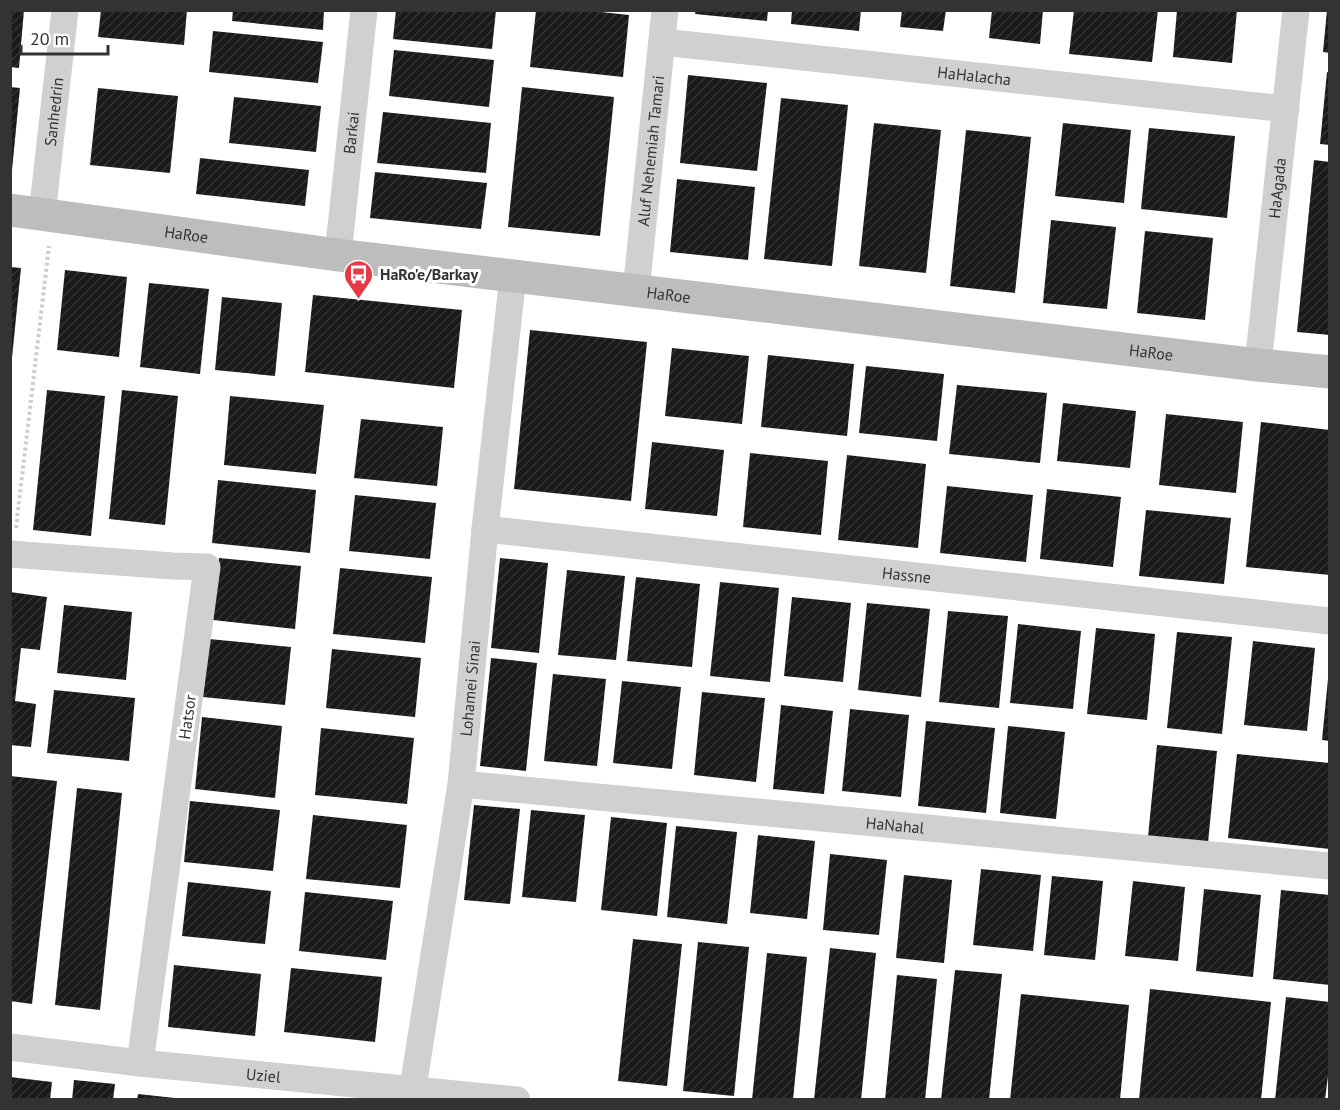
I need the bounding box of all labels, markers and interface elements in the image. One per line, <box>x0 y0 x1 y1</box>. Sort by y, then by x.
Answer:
scale bar <box>21 18 108 56</box>
text: 20 m <box>30 27 69 50</box>
street label: HaHalacha <box>936 62 1012 89</box>
street label: Aluf Nehemiah Tamari <box>633 74 668 227</box>
street label: Sanhedrin <box>40 76 67 147</box>
street label: Barkai <box>339 110 363 155</box>
street label: HaAgada <box>1264 157 1290 219</box>
street label: HaRoe <box>163 221 210 247</box>
bus stop icon: HaRo'e/Barkay <box>343 258 375 300</box>
place label: HaRo'e/Barkay <box>380 264 478 284</box>
street label: HaRoe <box>645 282 692 307</box>
street label: HaRoe <box>1128 340 1174 365</box>
street label: Hassne <box>881 562 932 587</box>
street label: Lohamei Sinai <box>456 640 484 737</box>
street label: Hatsor <box>174 693 200 741</box>
street label: HaNahal <box>865 812 926 838</box>
street label: Uziel <box>245 1063 282 1087</box>

